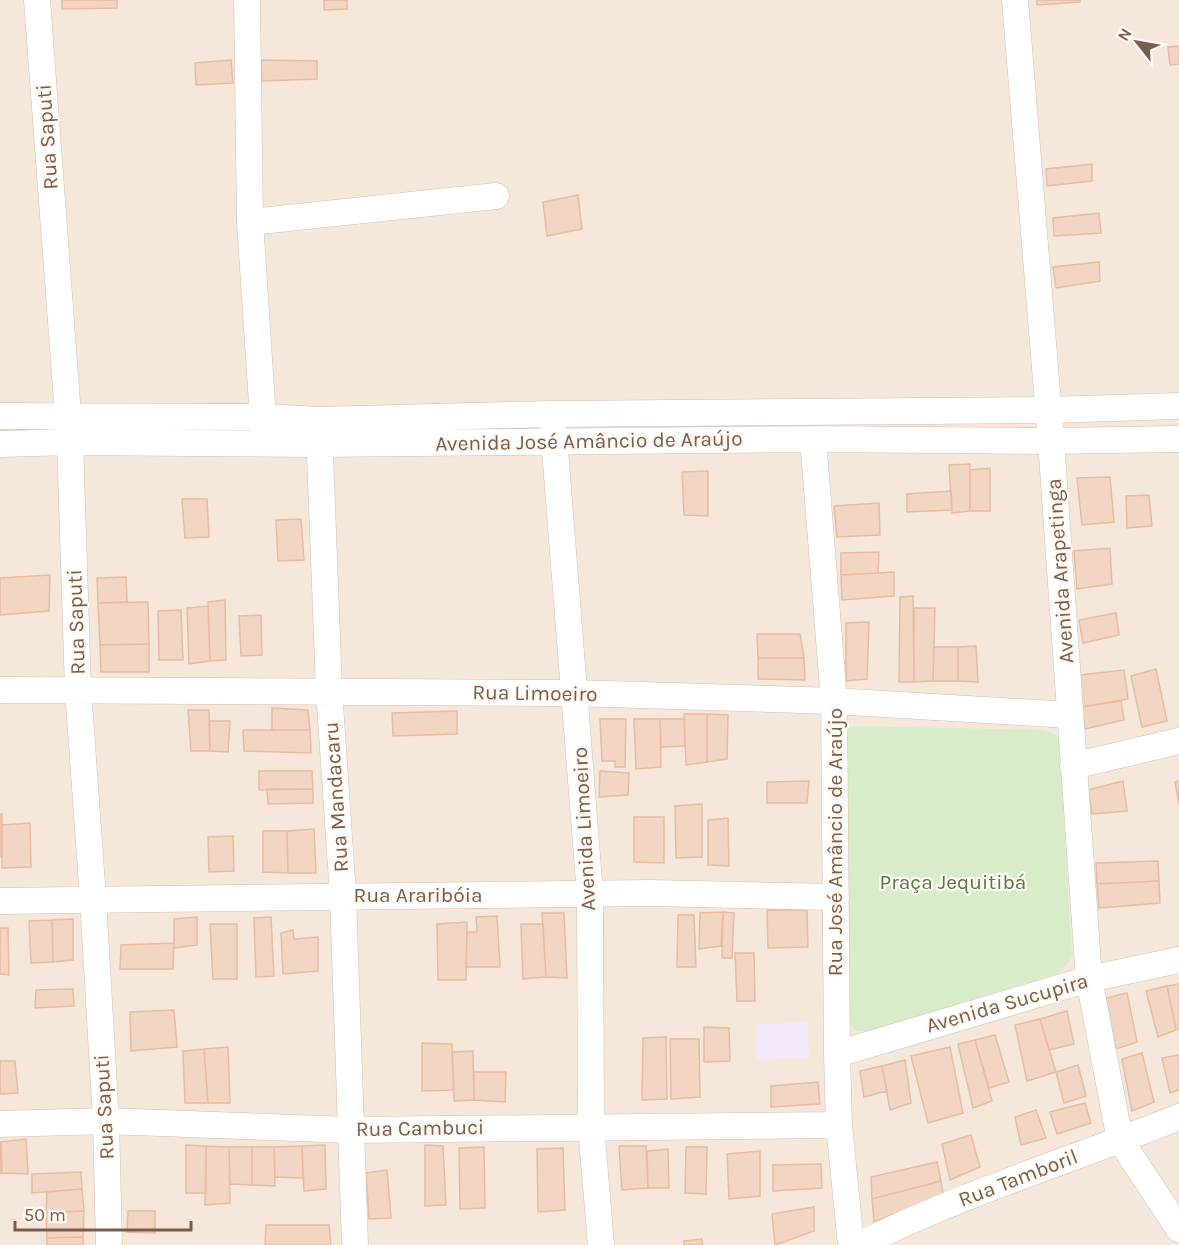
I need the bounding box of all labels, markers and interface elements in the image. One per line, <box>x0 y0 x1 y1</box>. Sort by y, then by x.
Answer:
north arrow <box>1107 12 1167 72</box>
text: N <box>1113 25 1136 44</box>
street label: Rua Saputi <box>31 84 63 190</box>
street label: Avenida José Amâncio de Araújo <box>435 426 743 456</box>
street label: Avenida Arapetinga <box>1042 478 1078 664</box>
street label: Rua Saputi <box>62 569 90 675</box>
street label: Rua Limoeiro <box>472 680 598 706</box>
street label: Rua José Amâncio de Araújo <box>823 708 847 976</box>
street label: Rua Mandacaru <box>319 721 353 873</box>
street label: Avenida Limoeiro <box>568 746 600 912</box>
park label: Praça Jequitibá <box>880 870 1026 894</box>
street label: Rua Araribóia <box>354 883 482 907</box>
street label: Avenida Sucupira <box>923 968 1091 1038</box>
street label: Rua Saputi <box>89 1054 119 1160</box>
street label: Rua Cambuci <box>356 1115 484 1141</box>
street label: Rua Tamboril <box>955 1144 1081 1212</box>
scale bar <box>15 1194 190 1232</box>
text: 50 m <box>24 1204 66 1226</box>

